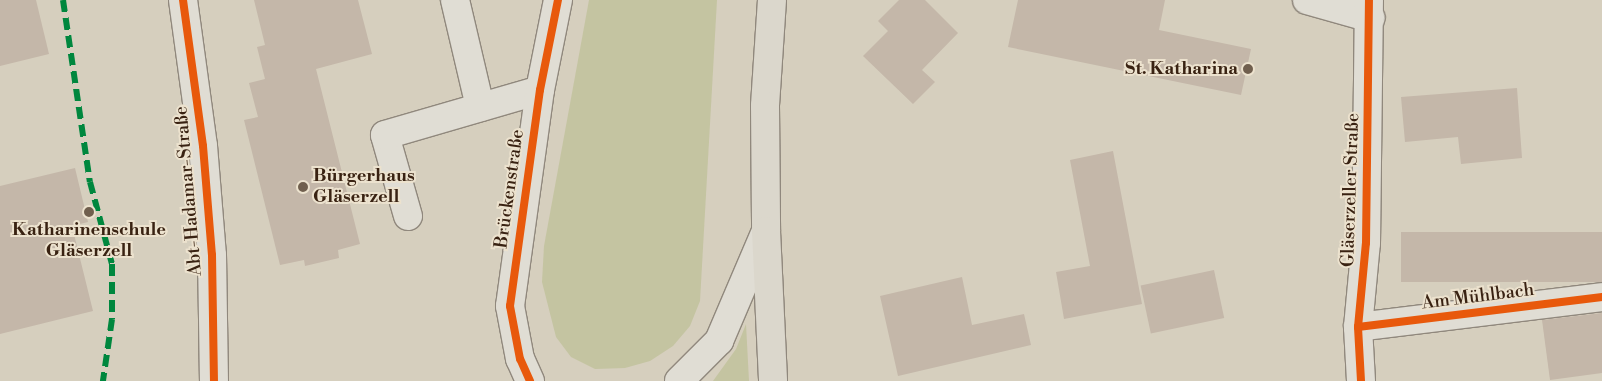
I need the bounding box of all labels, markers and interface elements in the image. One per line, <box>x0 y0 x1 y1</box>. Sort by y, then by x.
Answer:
place label: St. Katharina <box>1125 58 1238 80</box>
marker: St. Katharina <box>1242 63 1254 75</box>
street label: Abt-Hadamar-Straße <box>171 105 207 277</box>
street label: Gläserzeller Straße <box>1338 113 1364 267</box>
street label: Brückenstraße <box>491 128 529 250</box>
place label: Bürgerhaus Gläserzell <box>313 166 415 208</box>
marker: Bürgerhaus Gläserzell <box>297 181 309 193</box>
marker: Katharinenschule Gläserzell <box>83 206 95 218</box>
place label: Katharinenschule Gläserzell <box>12 220 166 262</box>
street label: Am Mühlbach <box>1421 279 1535 315</box>

